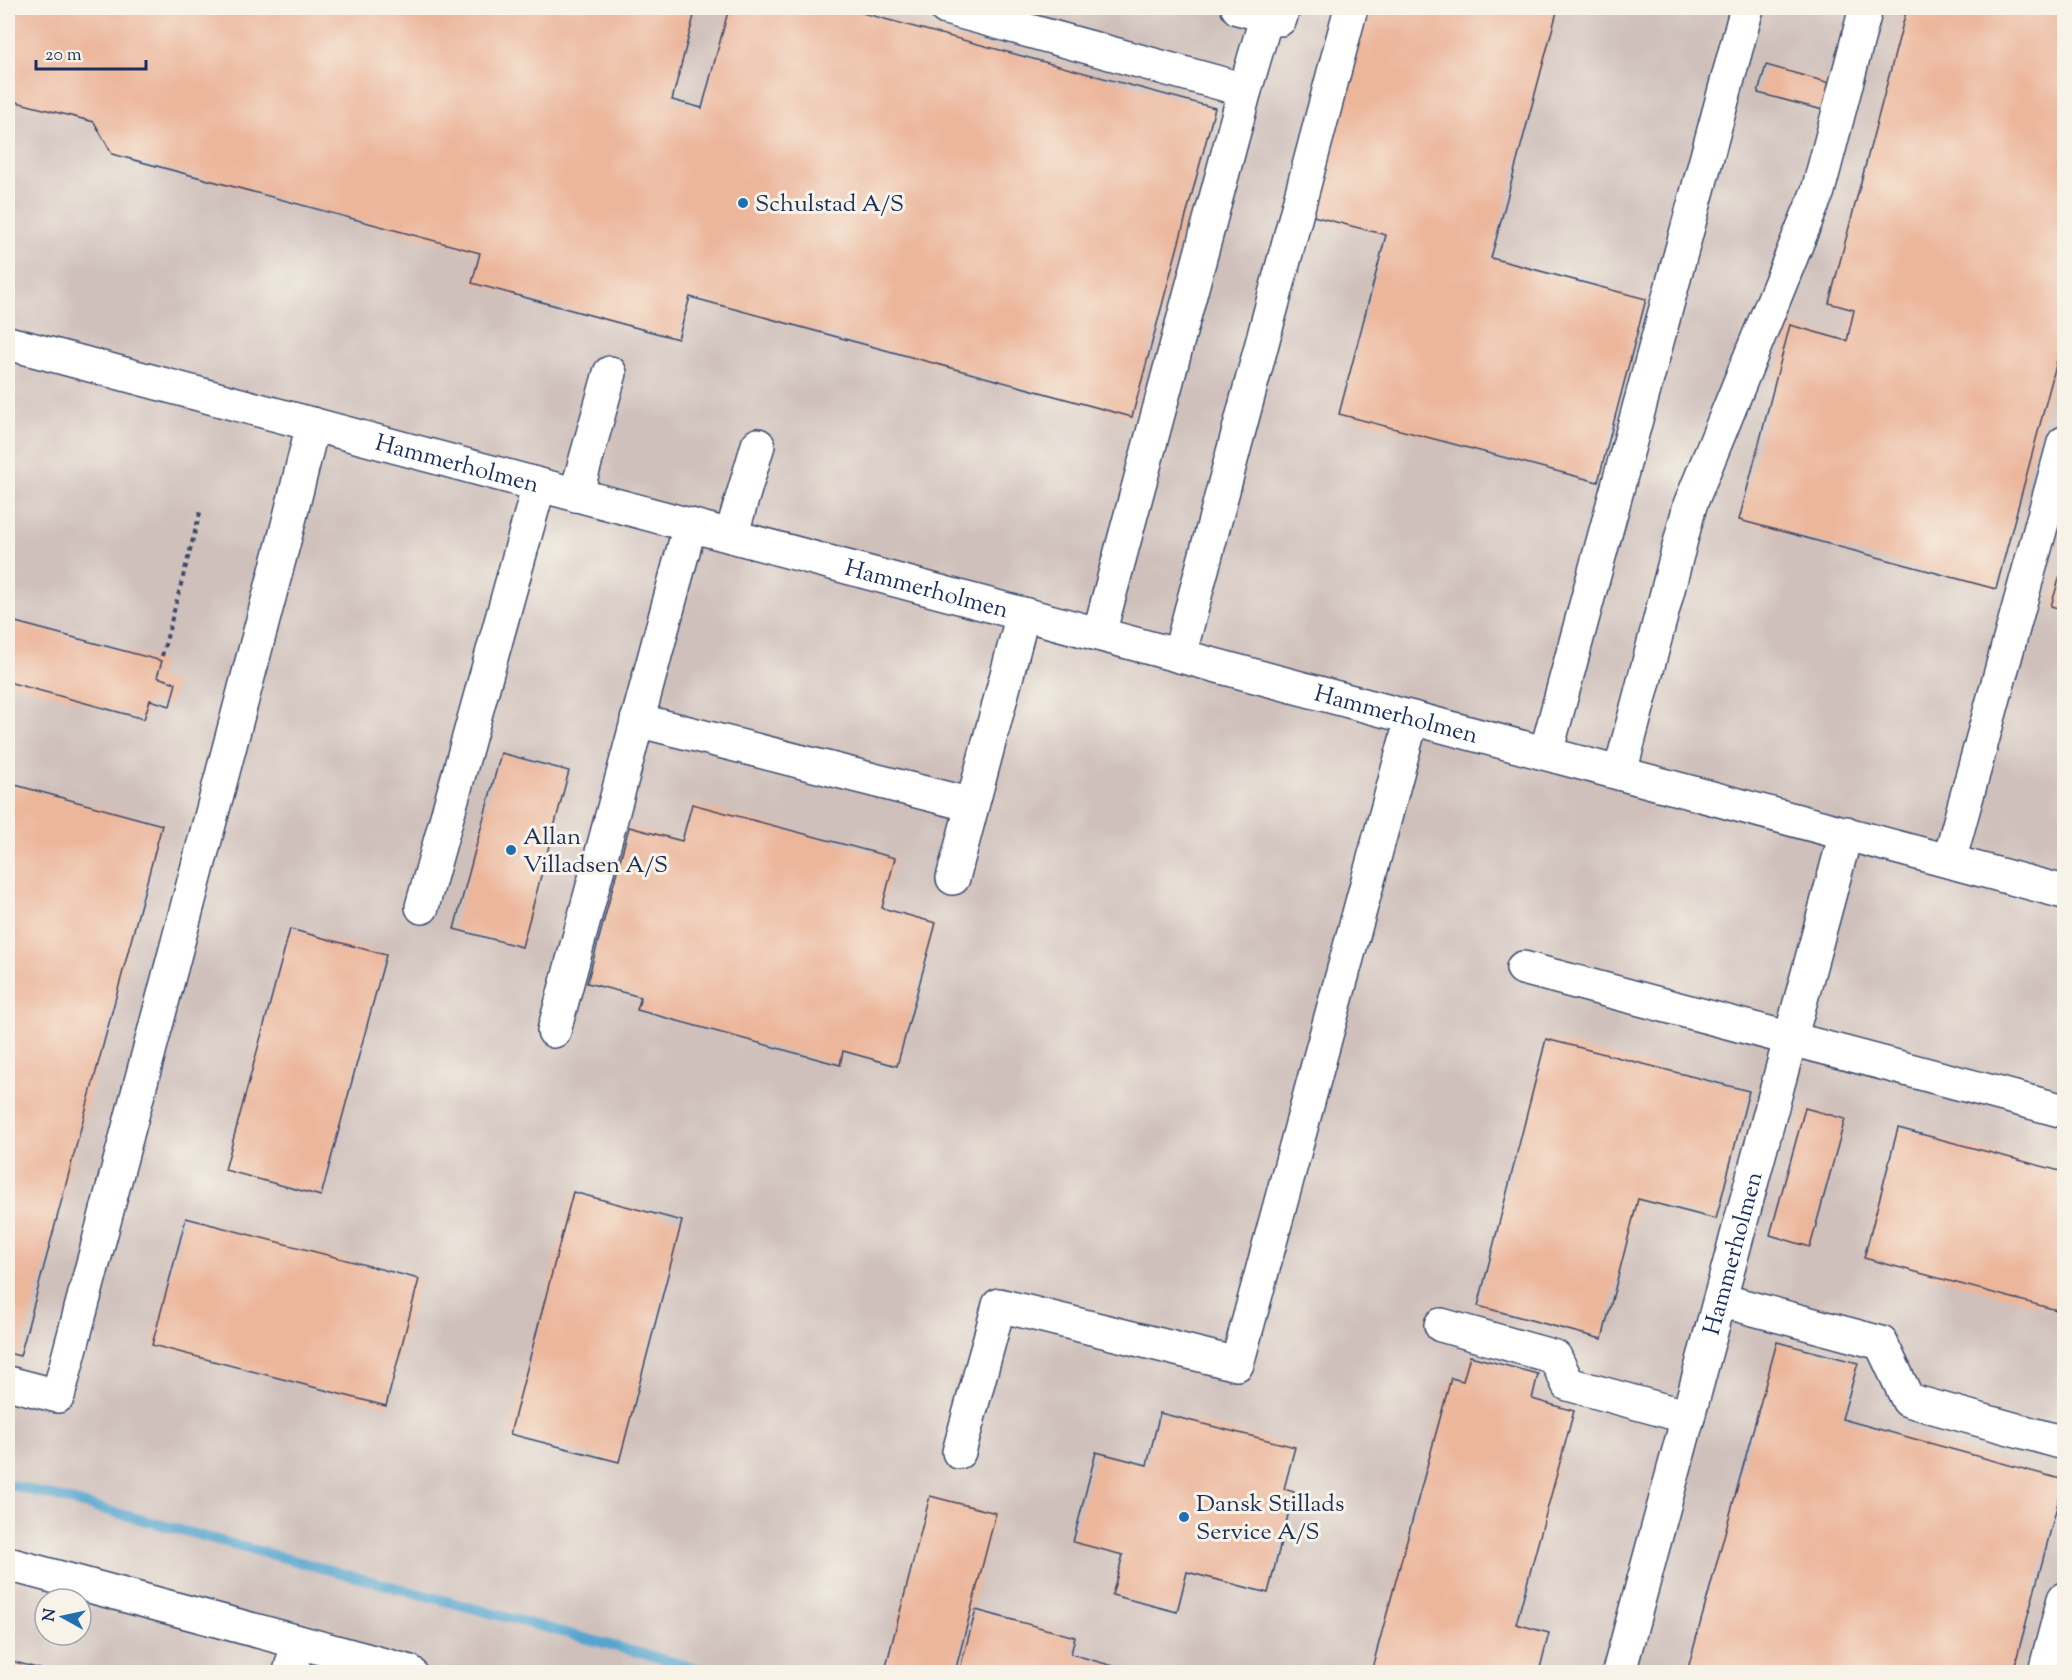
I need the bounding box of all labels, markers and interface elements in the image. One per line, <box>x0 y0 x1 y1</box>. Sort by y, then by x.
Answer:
scale bar <box>36 33 146 71</box>
text: 20 m <box>45 43 82 69</box>
place label: Schulstad A/S <box>755 188 904 222</box>
marker: Schulstad A/S <box>736 196 750 210</box>
street label: Hammerholmen <box>371 427 542 503</box>
street label: Hammerholmen <box>841 552 1012 628</box>
street label: Hammerholmen <box>1310 678 1481 754</box>
place label: Allan Villadsen A/S <box>523 821 668 883</box>
marker: Allan Villadsen A/S <box>504 843 518 857</box>
street label: Hammerholmen <box>1696 1168 1773 1339</box>
place label: Dansk Stillads Service A/S <box>1196 1488 1344 1550</box>
marker: Dansk Stillads Service A/S <box>1177 1510 1191 1524</box>
north arrow <box>33 1587 93 1647</box>
text: N <box>38 1607 63 1623</box>

